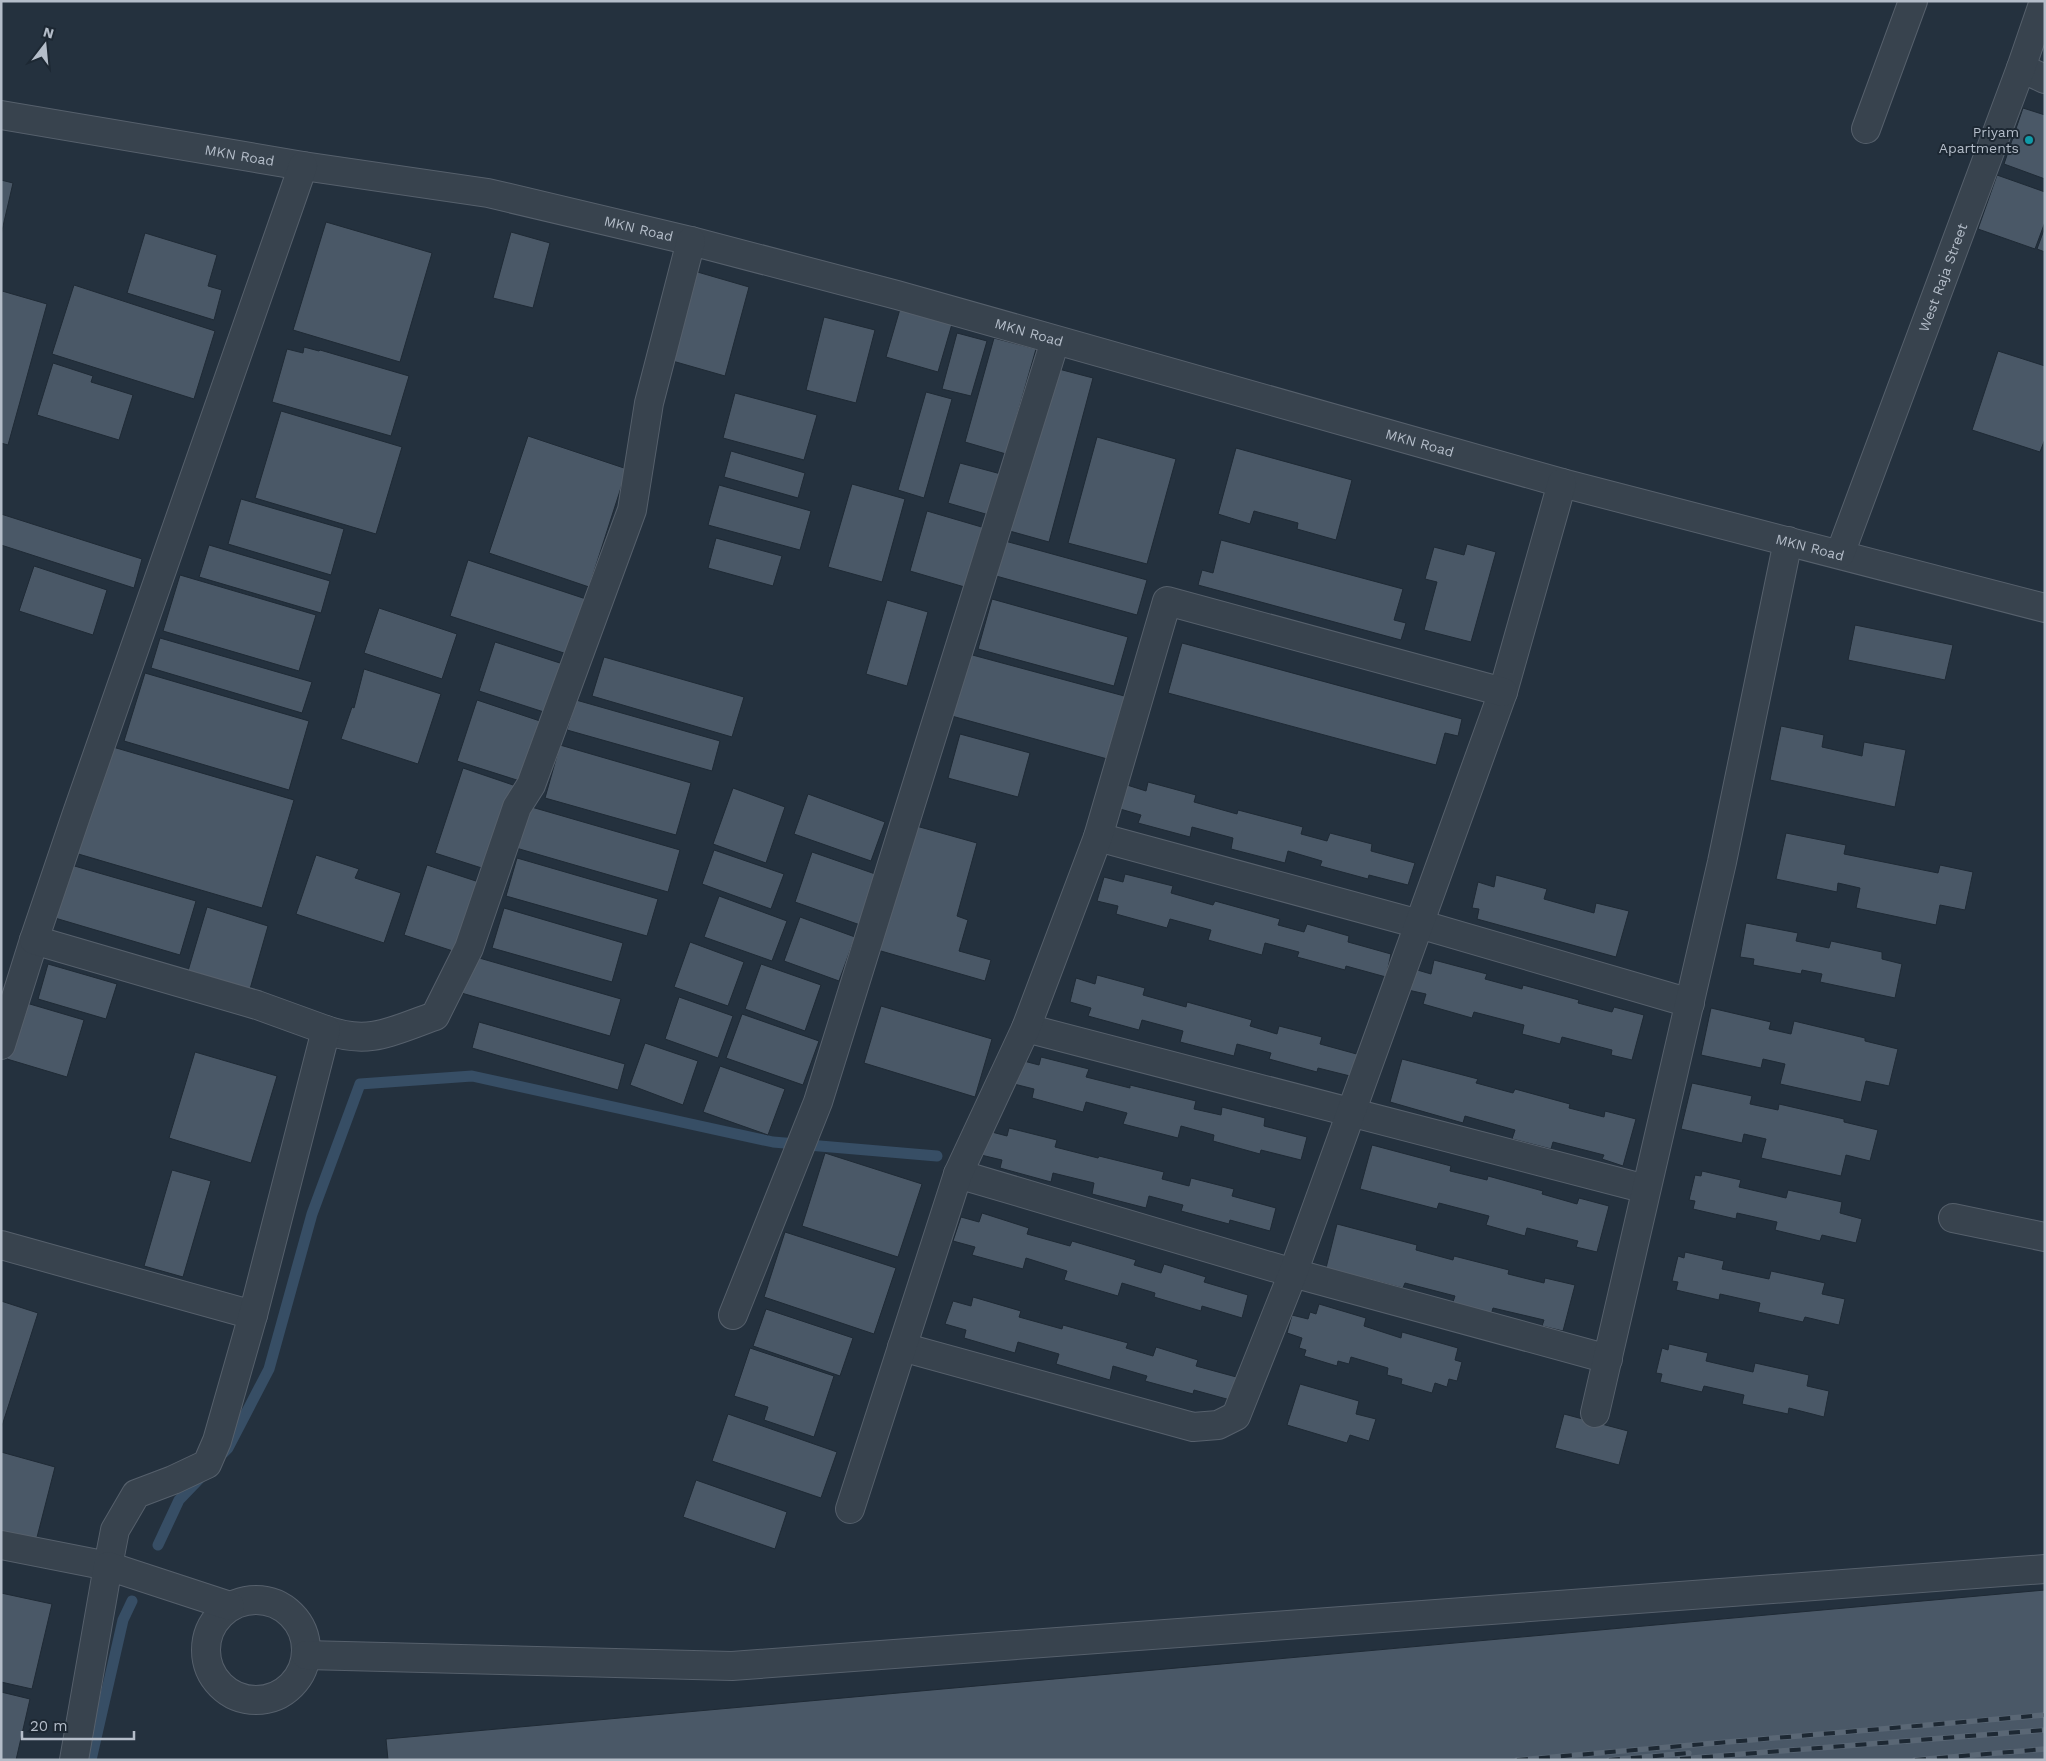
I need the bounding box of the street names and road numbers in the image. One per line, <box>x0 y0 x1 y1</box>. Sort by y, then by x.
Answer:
street label: MKN Road <box>204 142 276 169</box>
street label: MKN Road <box>603 213 675 245</box>
street label: West Raja Street <box>1915 221 1971 334</box>
street label: MKN Road <box>993 315 1065 350</box>
street label: MKN Road <box>1384 425 1456 460</box>
street label: MKN Road <box>1774 531 1846 564</box>

